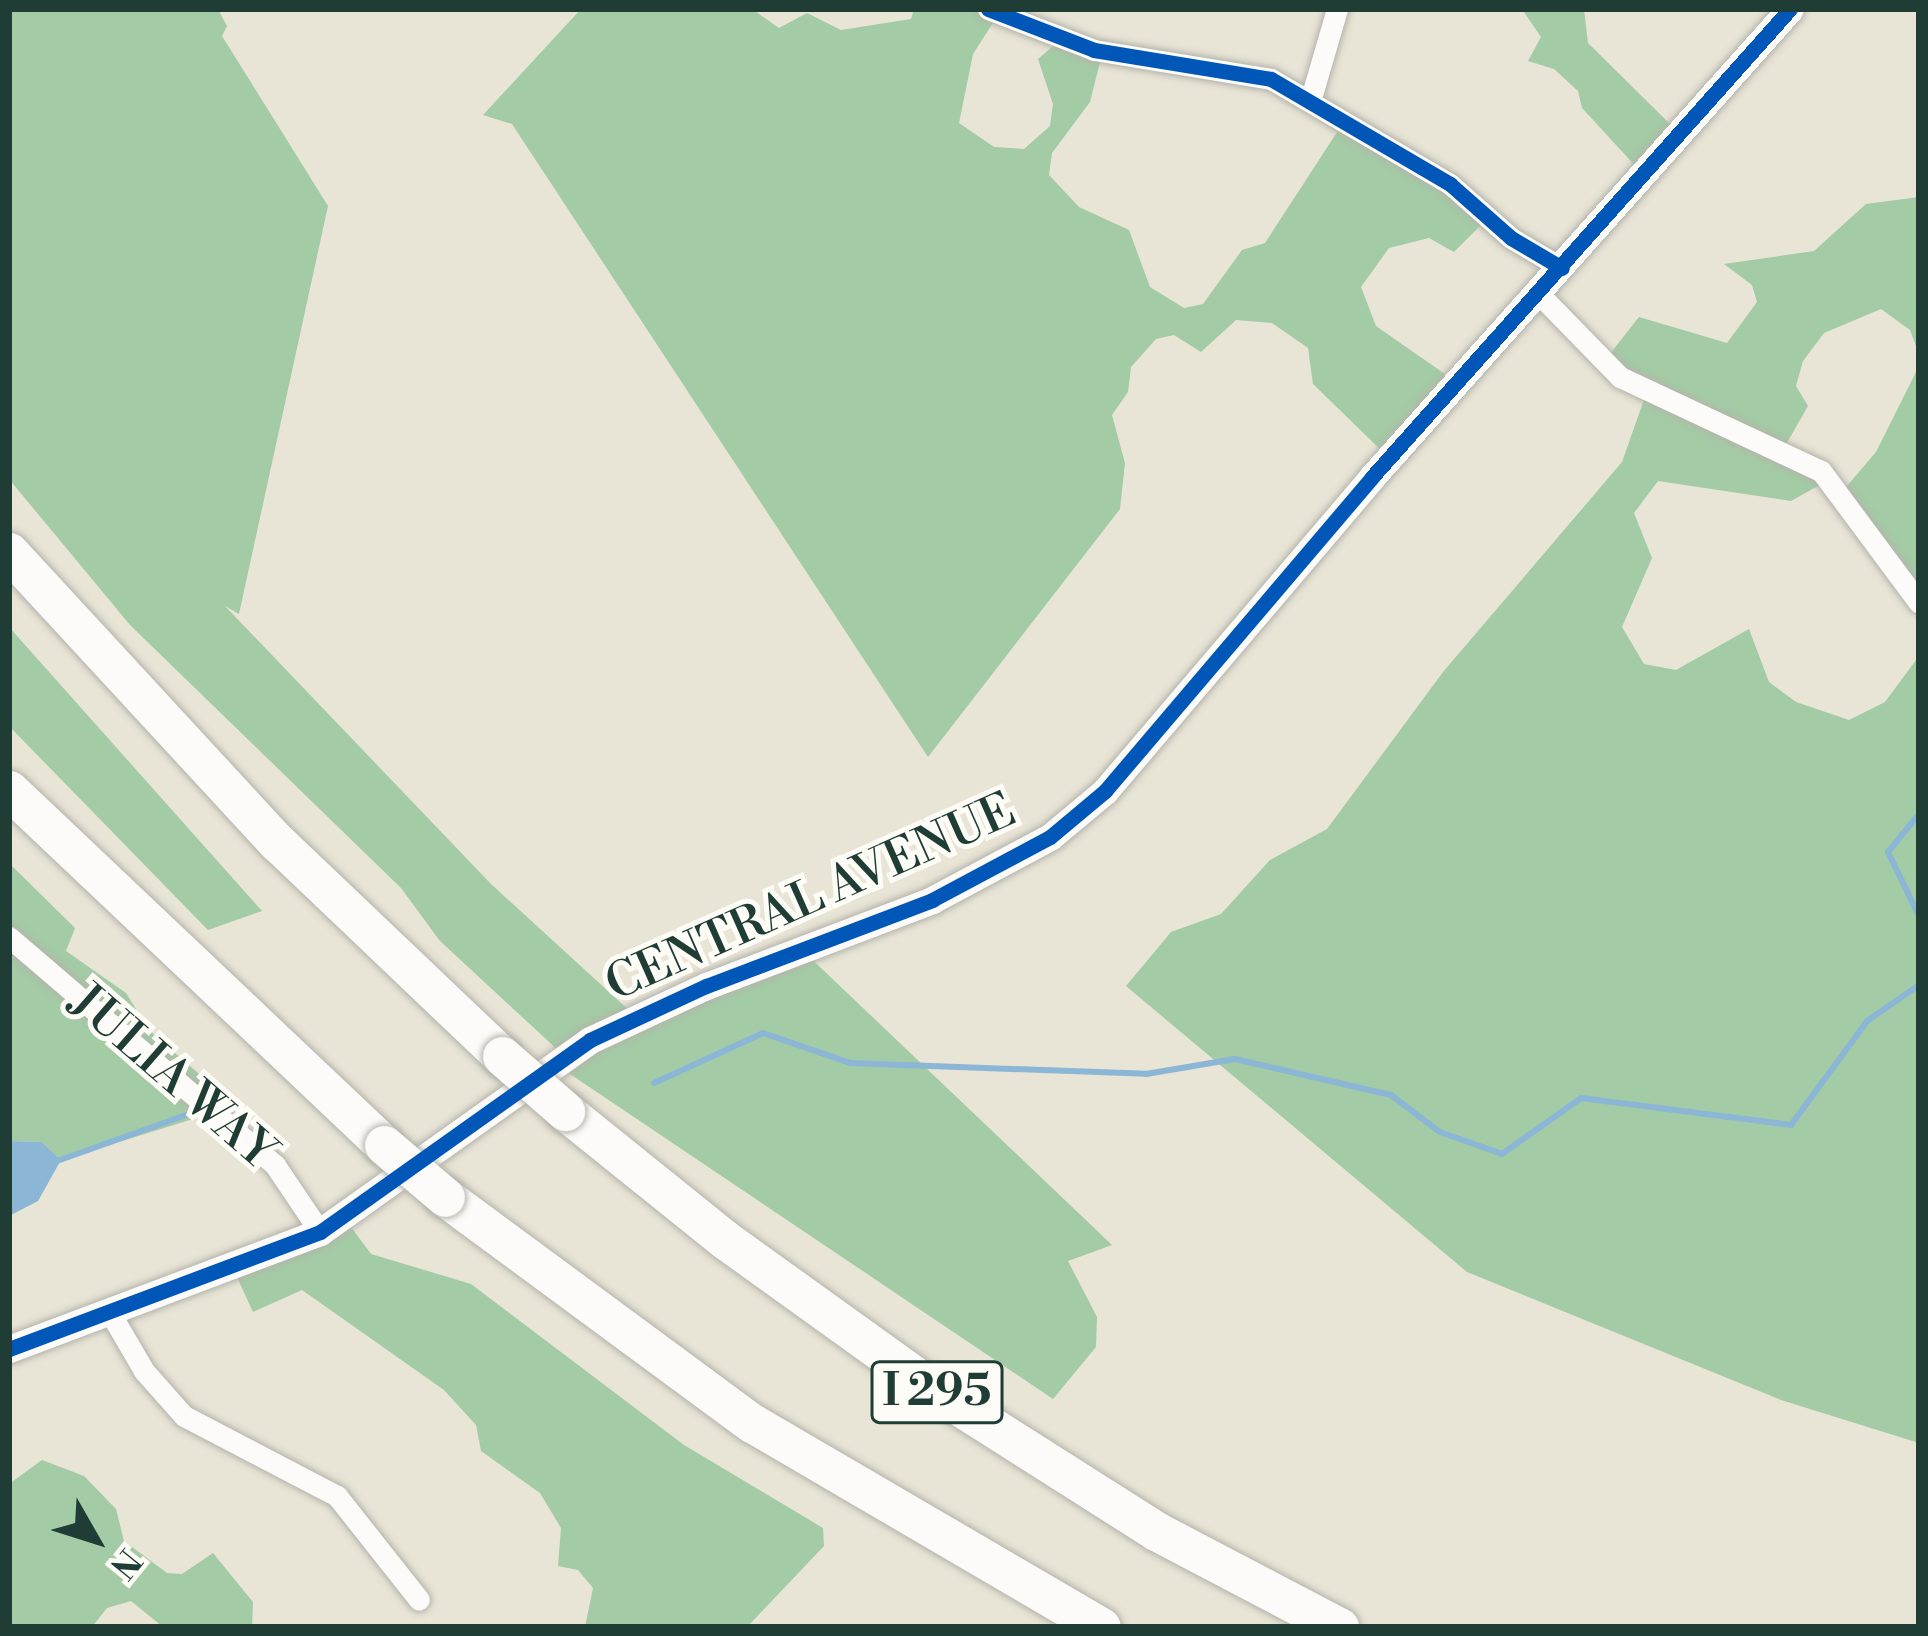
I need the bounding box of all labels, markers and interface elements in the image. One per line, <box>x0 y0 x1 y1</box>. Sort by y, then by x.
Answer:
street label: CENTRAL AVENUE <box>597 783 1025 1015</box>
street label: JULIA WAY <box>58 973 286 1183</box>
road number: I 295 <box>868 1353 1006 1431</box>
north arrow <box>36 1480 156 1600</box>
text: N <box>100 1540 149 1586</box>

